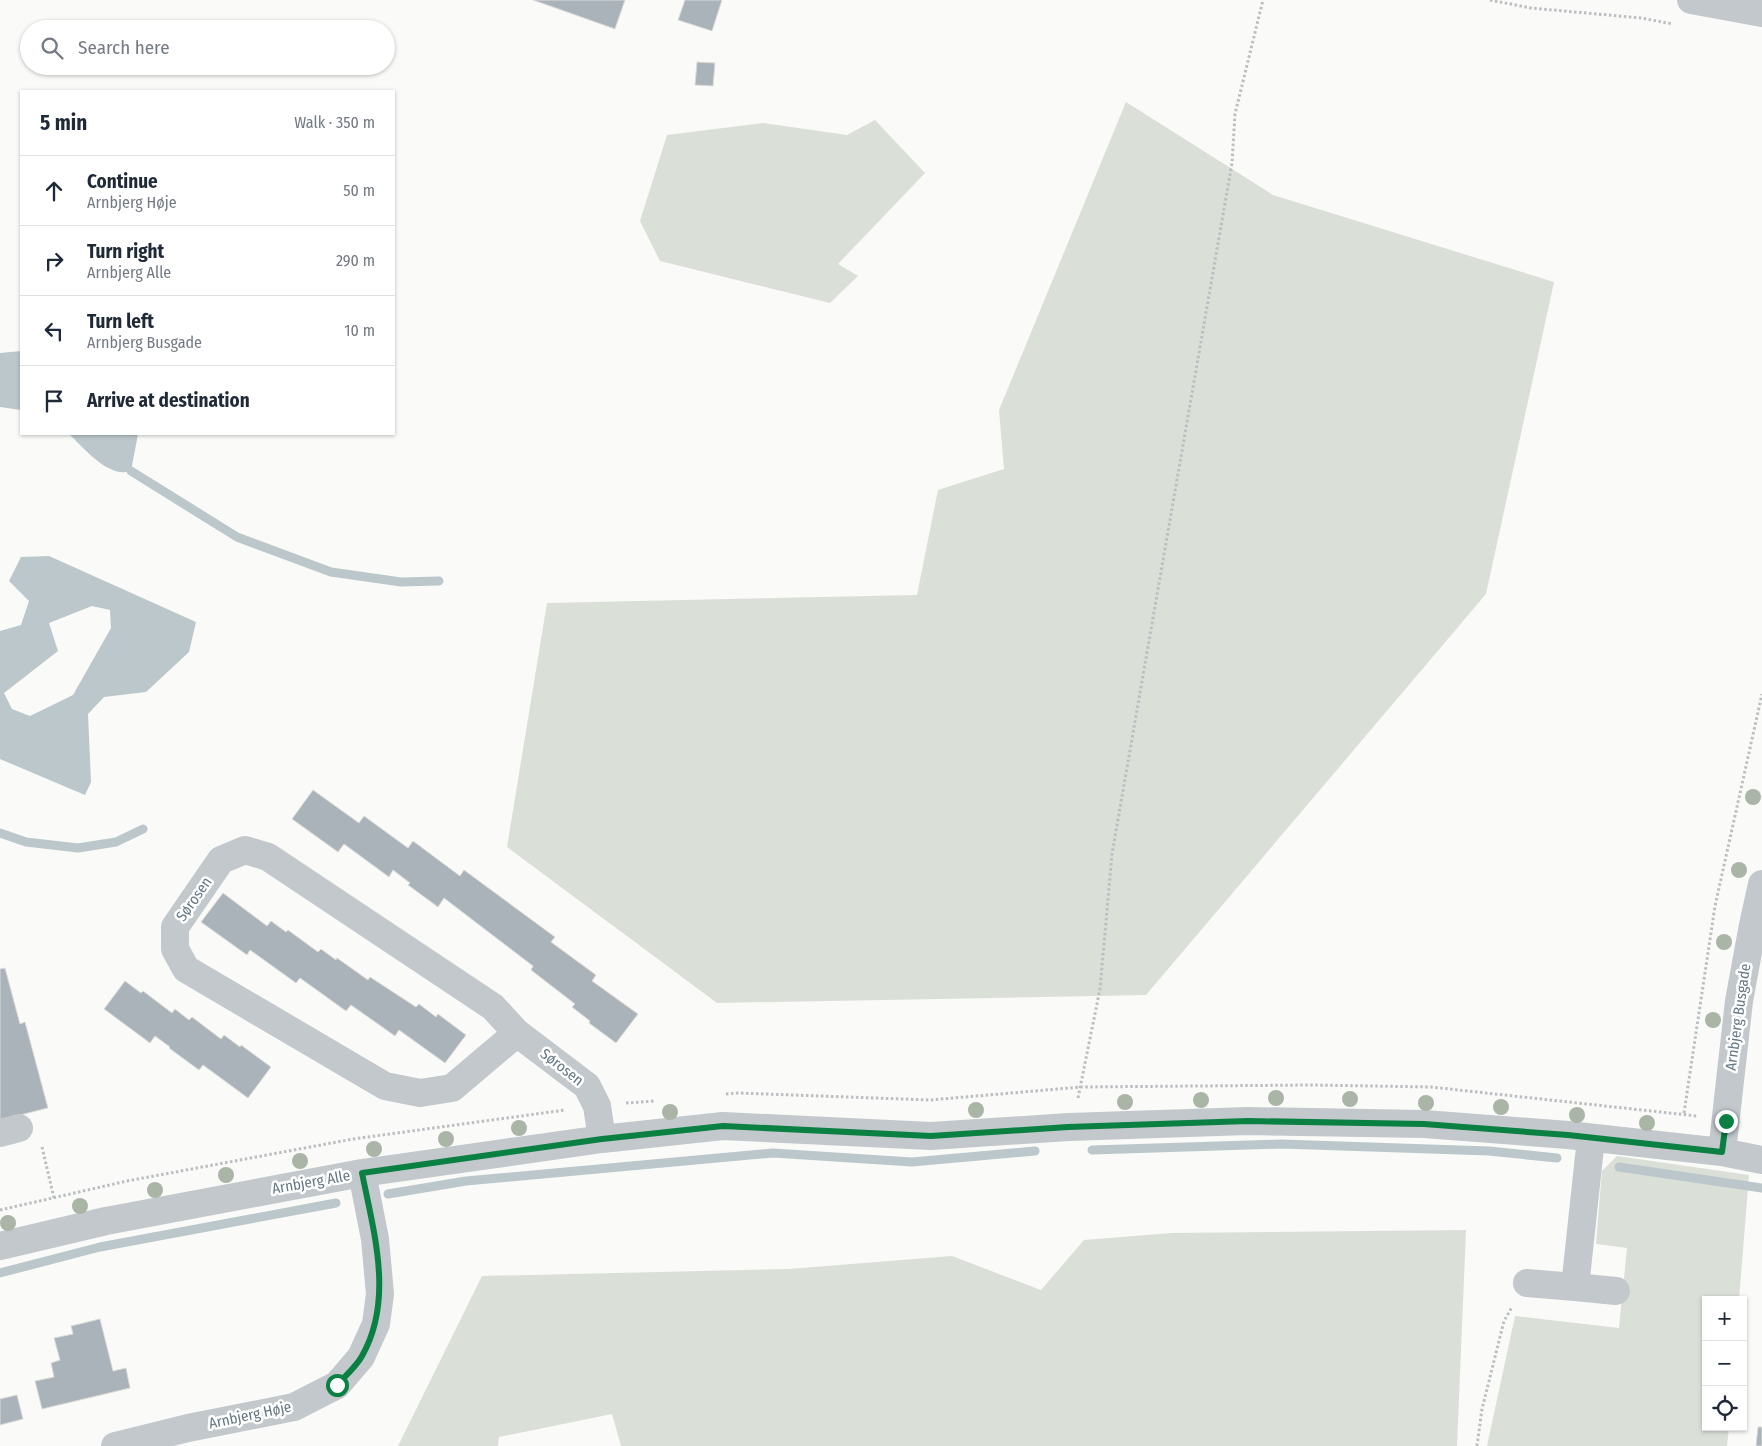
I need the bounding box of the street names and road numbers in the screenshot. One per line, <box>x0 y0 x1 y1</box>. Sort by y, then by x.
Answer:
street label: Sørosen <box>172 873 216 925</box>
street label: Arnbjerg Busgade <box>1722 962 1754 1072</box>
street label: Sørosen <box>537 1045 587 1089</box>
street label: Arnbjerg Alle <box>271 1166 351 1198</box>
street label: Arnbjerg Høje <box>207 1397 293 1433</box>

